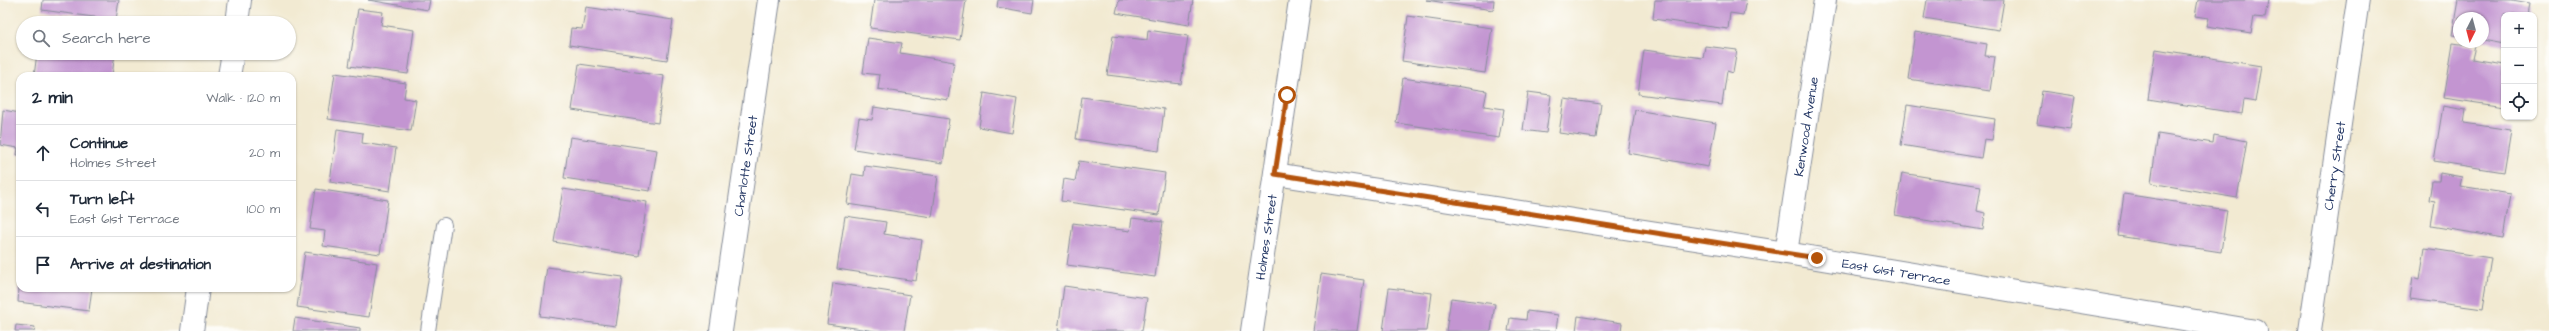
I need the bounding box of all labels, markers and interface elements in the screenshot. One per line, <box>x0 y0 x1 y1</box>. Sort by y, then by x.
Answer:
north arrow <box>2453 12 2489 48</box>
map controls <box>2501 12 2537 120</box>
button: + <box>2501 12 2537 48</box>
search box <box>16 16 296 60</box>
icon: search <box>30 27 52 49</box>
text: Search here <box>62 28 151 49</box>
button: − <box>2501 48 2537 84</box>
street label: Kenwood Avenue <box>1790 75 1823 178</box>
button: locate <box>2501 84 2537 120</box>
text: 2 min <box>32 86 73 110</box>
route start <box>1278 86 1296 104</box>
text: Walk · 120 m <box>206 89 280 107</box>
street label: Charlotte Street <box>730 113 762 218</box>
street label: Cherry Street <box>2320 120 2350 212</box>
text: Continue <box>70 133 128 154</box>
icon: ahead <box>32 142 54 164</box>
text: 20 m <box>249 144 280 162</box>
text: Holmes Street <box>70 154 156 172</box>
text: Turn left <box>70 189 134 210</box>
street label: Holmes Street <box>1252 192 1282 281</box>
icon: left <box>32 198 54 220</box>
text: 100 m <box>247 200 280 218</box>
text: East 61st Terrace <box>70 210 179 228</box>
route end <box>1808 249 1826 267</box>
icon: arrive <box>32 254 54 276</box>
text: Arrive at destination <box>70 254 211 275</box>
street label: East 61st Terrace <box>1841 254 1952 290</box>

